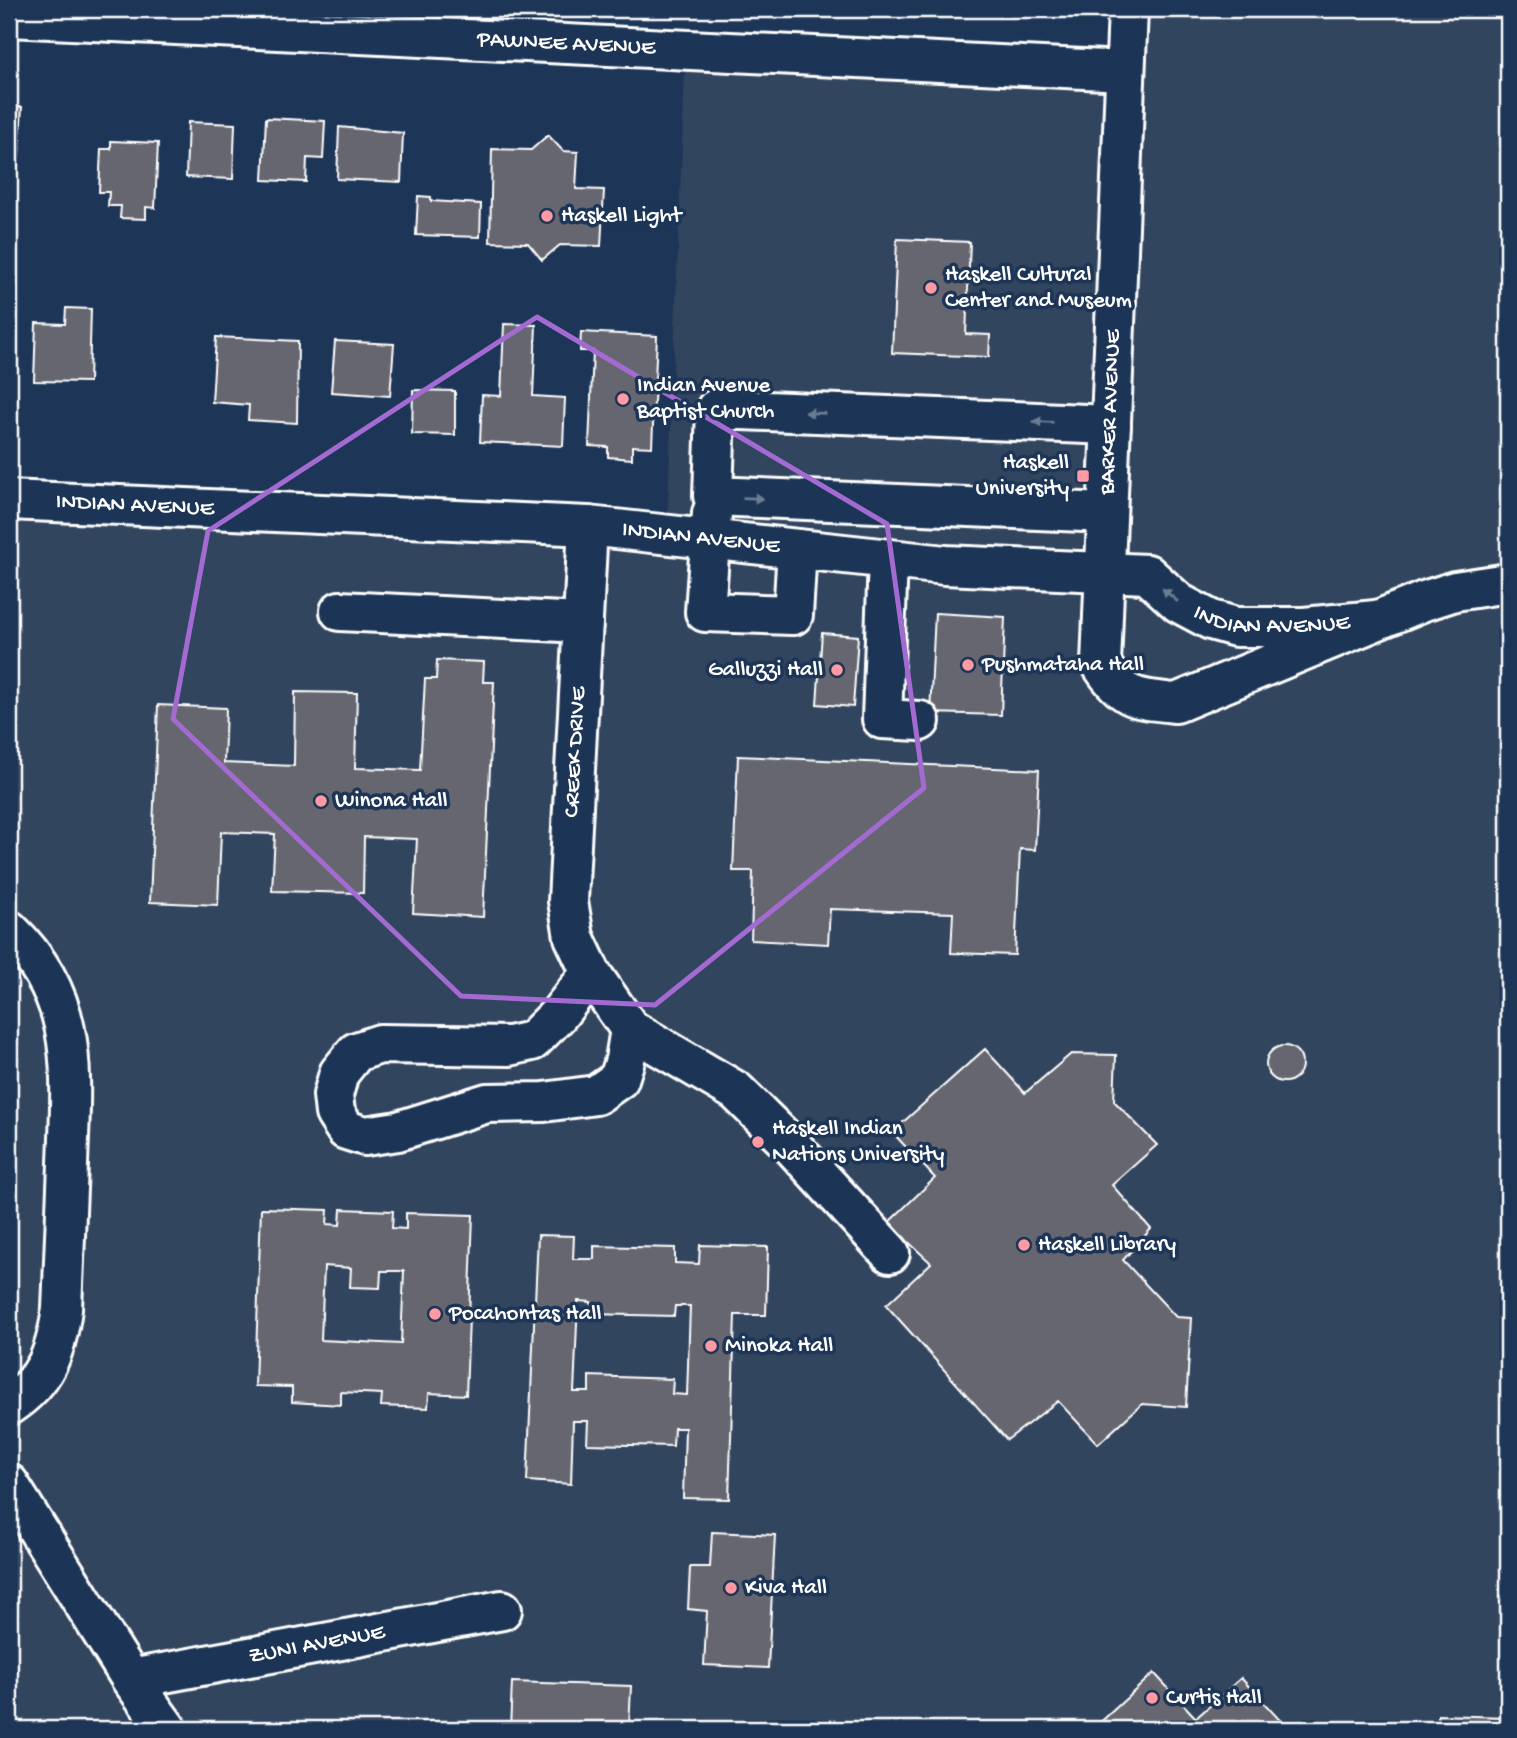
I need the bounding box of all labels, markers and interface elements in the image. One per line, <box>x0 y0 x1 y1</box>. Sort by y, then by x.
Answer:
street label: PAWNEE AVENUE <box>476 26 658 62</box>
place label: Haskell Light <box>561 203 683 230</box>
marker: Haskell Light <box>539 208 555 224</box>
place label: Haskell Cultural Center and Museum <box>945 262 1132 315</box>
marker: Haskell Cultural Center and Museum <box>923 280 939 296</box>
street label: BARKER AVENUE <box>1095 327 1127 496</box>
place label: Indian Avenue Baptist Church <box>636 373 774 426</box>
marker: Indian Avenue Baptist Church <box>615 391 631 407</box>
one-way arrow <box>804 407 826 418</box>
one-way arrow <box>1032 417 1054 428</box>
place label: Haskell University <box>975 450 1069 503</box>
marker: Haskell University <box>1075 468 1091 484</box>
street label: INDIAN AVENUE <box>55 489 216 523</box>
one-way arrow <box>742 493 764 504</box>
street label: INDIAN AVENUE <box>621 516 783 561</box>
one-way arrow <box>1161 587 1179 603</box>
street label: INDIAN AVENUE <box>1188 599 1353 641</box>
place label: Pushmataha Hall <box>981 652 1144 679</box>
place label: Galluzzi Hall <box>708 657 823 684</box>
marker: Pushmataha Hall <box>960 657 976 673</box>
marker: Galluzzi Hall <box>829 662 845 678</box>
street label: CREEK DRIVE <box>559 684 593 818</box>
place label: Winona Hall <box>335 788 448 815</box>
marker: Winona Hall <box>313 793 329 809</box>
place label: Haskell Indian Nations University <box>772 1116 944 1169</box>
marker: Haskell Indian Nations University <box>750 1134 766 1150</box>
place label: Haskell Library <box>1038 1232 1176 1259</box>
marker: Haskell Library <box>1016 1237 1032 1253</box>
place label: Pocahontas Hall <box>448 1301 602 1328</box>
marker: Pocahontas Hall <box>427 1306 443 1322</box>
place label: Minoka Hall <box>725 1333 833 1360</box>
marker: Minoka Hall <box>703 1338 719 1354</box>
place label: Kiva Hall <box>745 1575 827 1602</box>
marker: Kiva Hall <box>723 1580 739 1596</box>
street label: ZUNI AVENUE <box>247 1618 389 1670</box>
place label: Curtis Hall <box>1166 1685 1262 1712</box>
marker: Curtis Hall <box>1144 1690 1160 1706</box>

